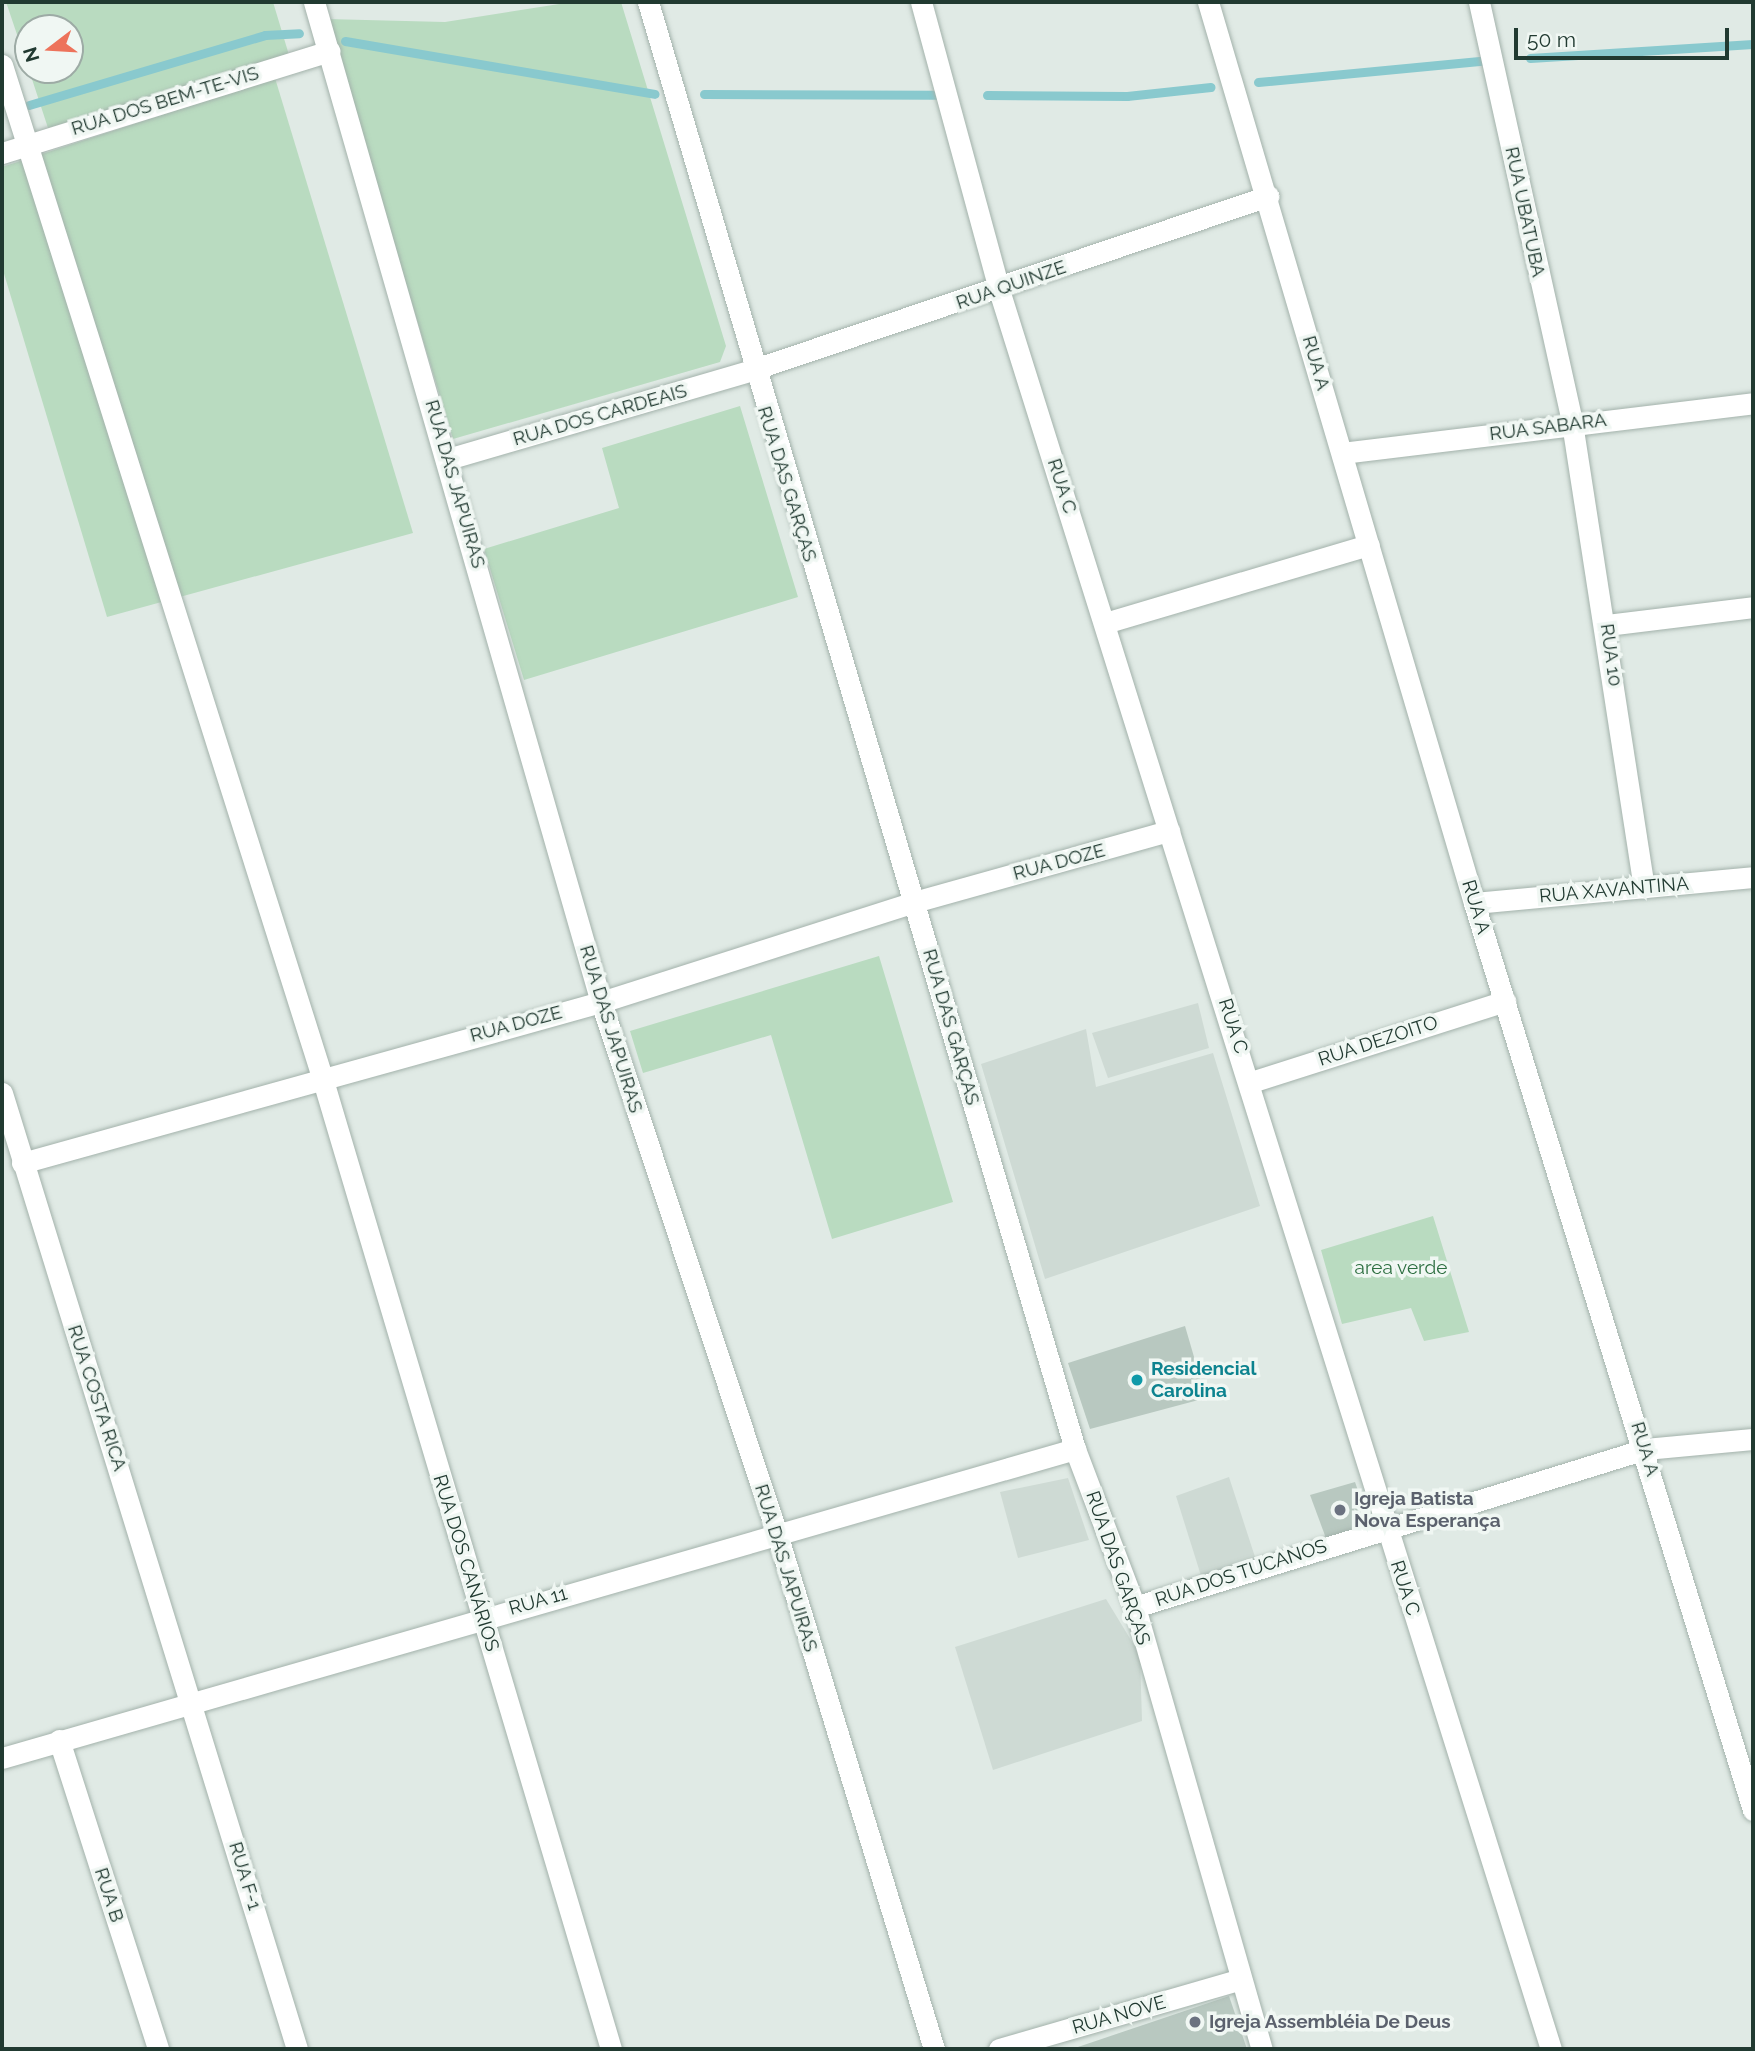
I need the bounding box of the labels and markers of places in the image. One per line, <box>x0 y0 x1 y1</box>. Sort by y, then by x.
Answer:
place label: Residencial Carolina <box>1151 1358 1257 1402</box>
marker: Residencial Carolina <box>1129 1372 1145 1388</box>
place label: Igreja Batista Nova Esperança <box>1354 1488 1501 1532</box>
marker: Igreja Batista Nova Esperança <box>1332 1502 1348 1518</box>
place label: Igreja Assembléia De Deus <box>1209 2011 1451 2033</box>
marker: Igreja Assembléia De Deus <box>1187 2014 1203 2030</box>

